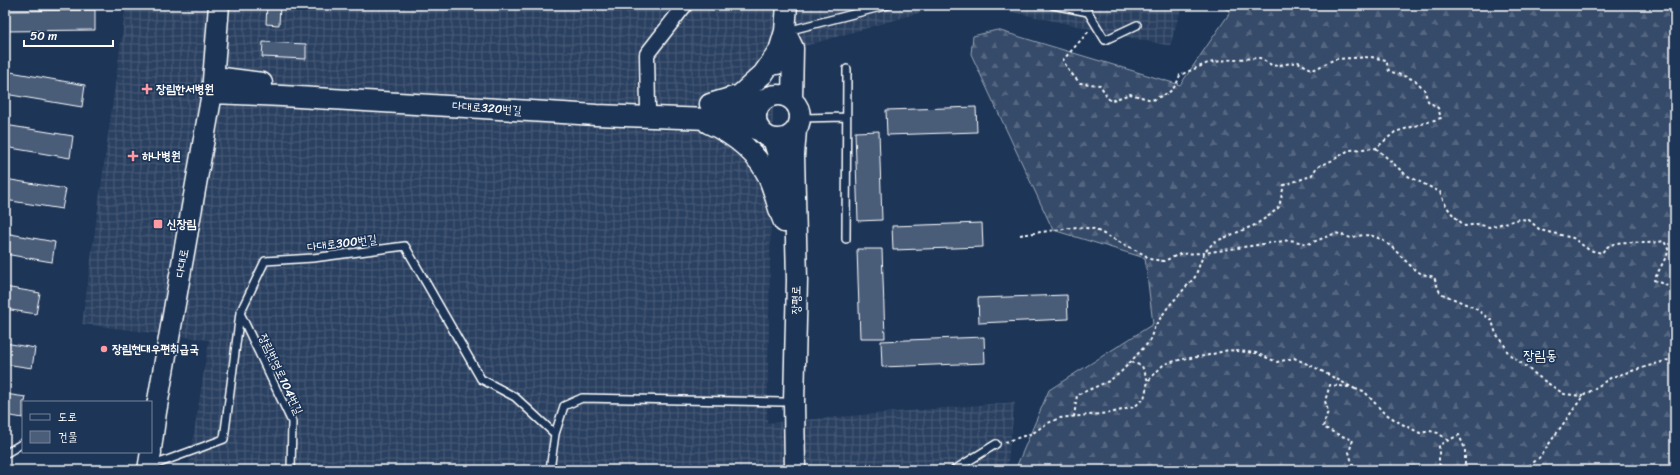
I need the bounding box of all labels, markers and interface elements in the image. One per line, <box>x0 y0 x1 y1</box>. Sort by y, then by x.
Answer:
scale bar <box>24 22 113 48</box>
text: 50 m <box>30 25 57 47</box>
place label: 장림한서병원 <box>156 78 214 100</box>
marker: 장림한서병원 <box>141 83 153 95</box>
street label: 다대로320번길 <box>452 95 523 121</box>
place label: 하나병원 <box>142 145 181 167</box>
marker: 하나병원 <box>127 150 139 162</box>
place label: 신장림 <box>167 213 196 235</box>
marker: 신장림 <box>152 218 164 230</box>
street label: 다대로300번길 <box>306 228 378 258</box>
street label: 다대로 <box>169 247 195 279</box>
street label: 장평로 <box>785 285 807 315</box>
street label: 장림번영로104번길 <box>252 330 310 419</box>
place label: 장림현대우편취급국 <box>112 338 199 360</box>
district label: 장림동 <box>1523 343 1557 368</box>
marker: 장림현대우편취급국 <box>99 344 109 354</box>
legend <box>22 401 152 453</box>
text: 도로 <box>58 406 77 428</box>
text: 건물 <box>58 426 78 448</box>

